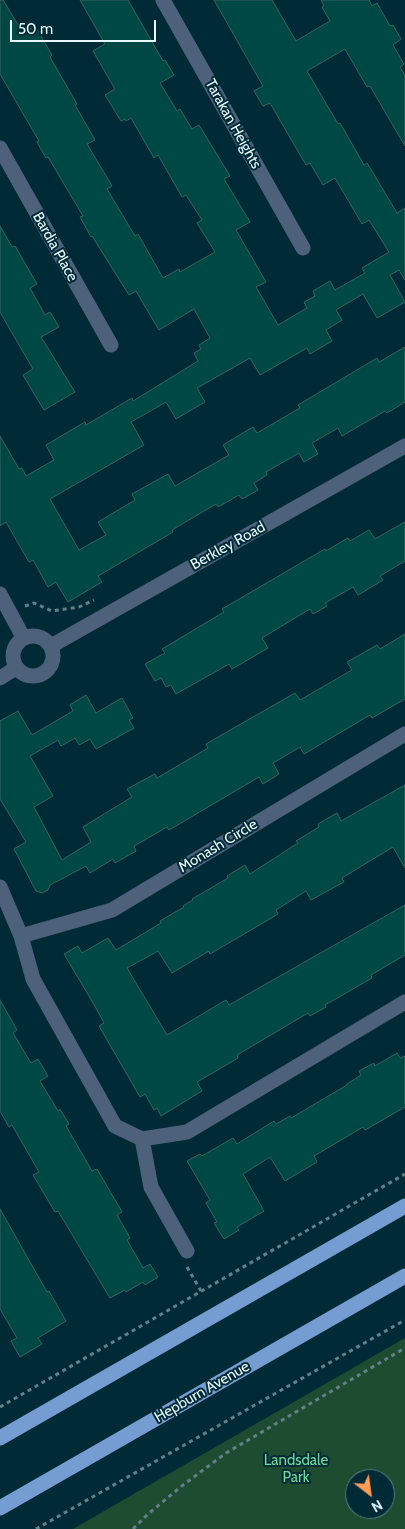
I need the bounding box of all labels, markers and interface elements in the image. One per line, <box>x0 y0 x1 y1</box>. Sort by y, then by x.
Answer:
scale bar <box>12 10 159 42</box>
text: 50 m <box>18 20 53 38</box>
street label: Tarakan Heights <box>201 76 265 172</box>
street label: Bardia Place <box>29 209 81 285</box>
street label: Berkley Road <box>187 518 269 574</box>
street label: Monash Circle <box>175 815 261 877</box>
street label: Hepburn Avenue <box>151 1358 253 1426</box>
park label: Landsdale Park <box>264 1452 328 1487</box>
north arrow <box>345 1469 395 1519</box>
text: N <box>368 1496 386 1516</box>

